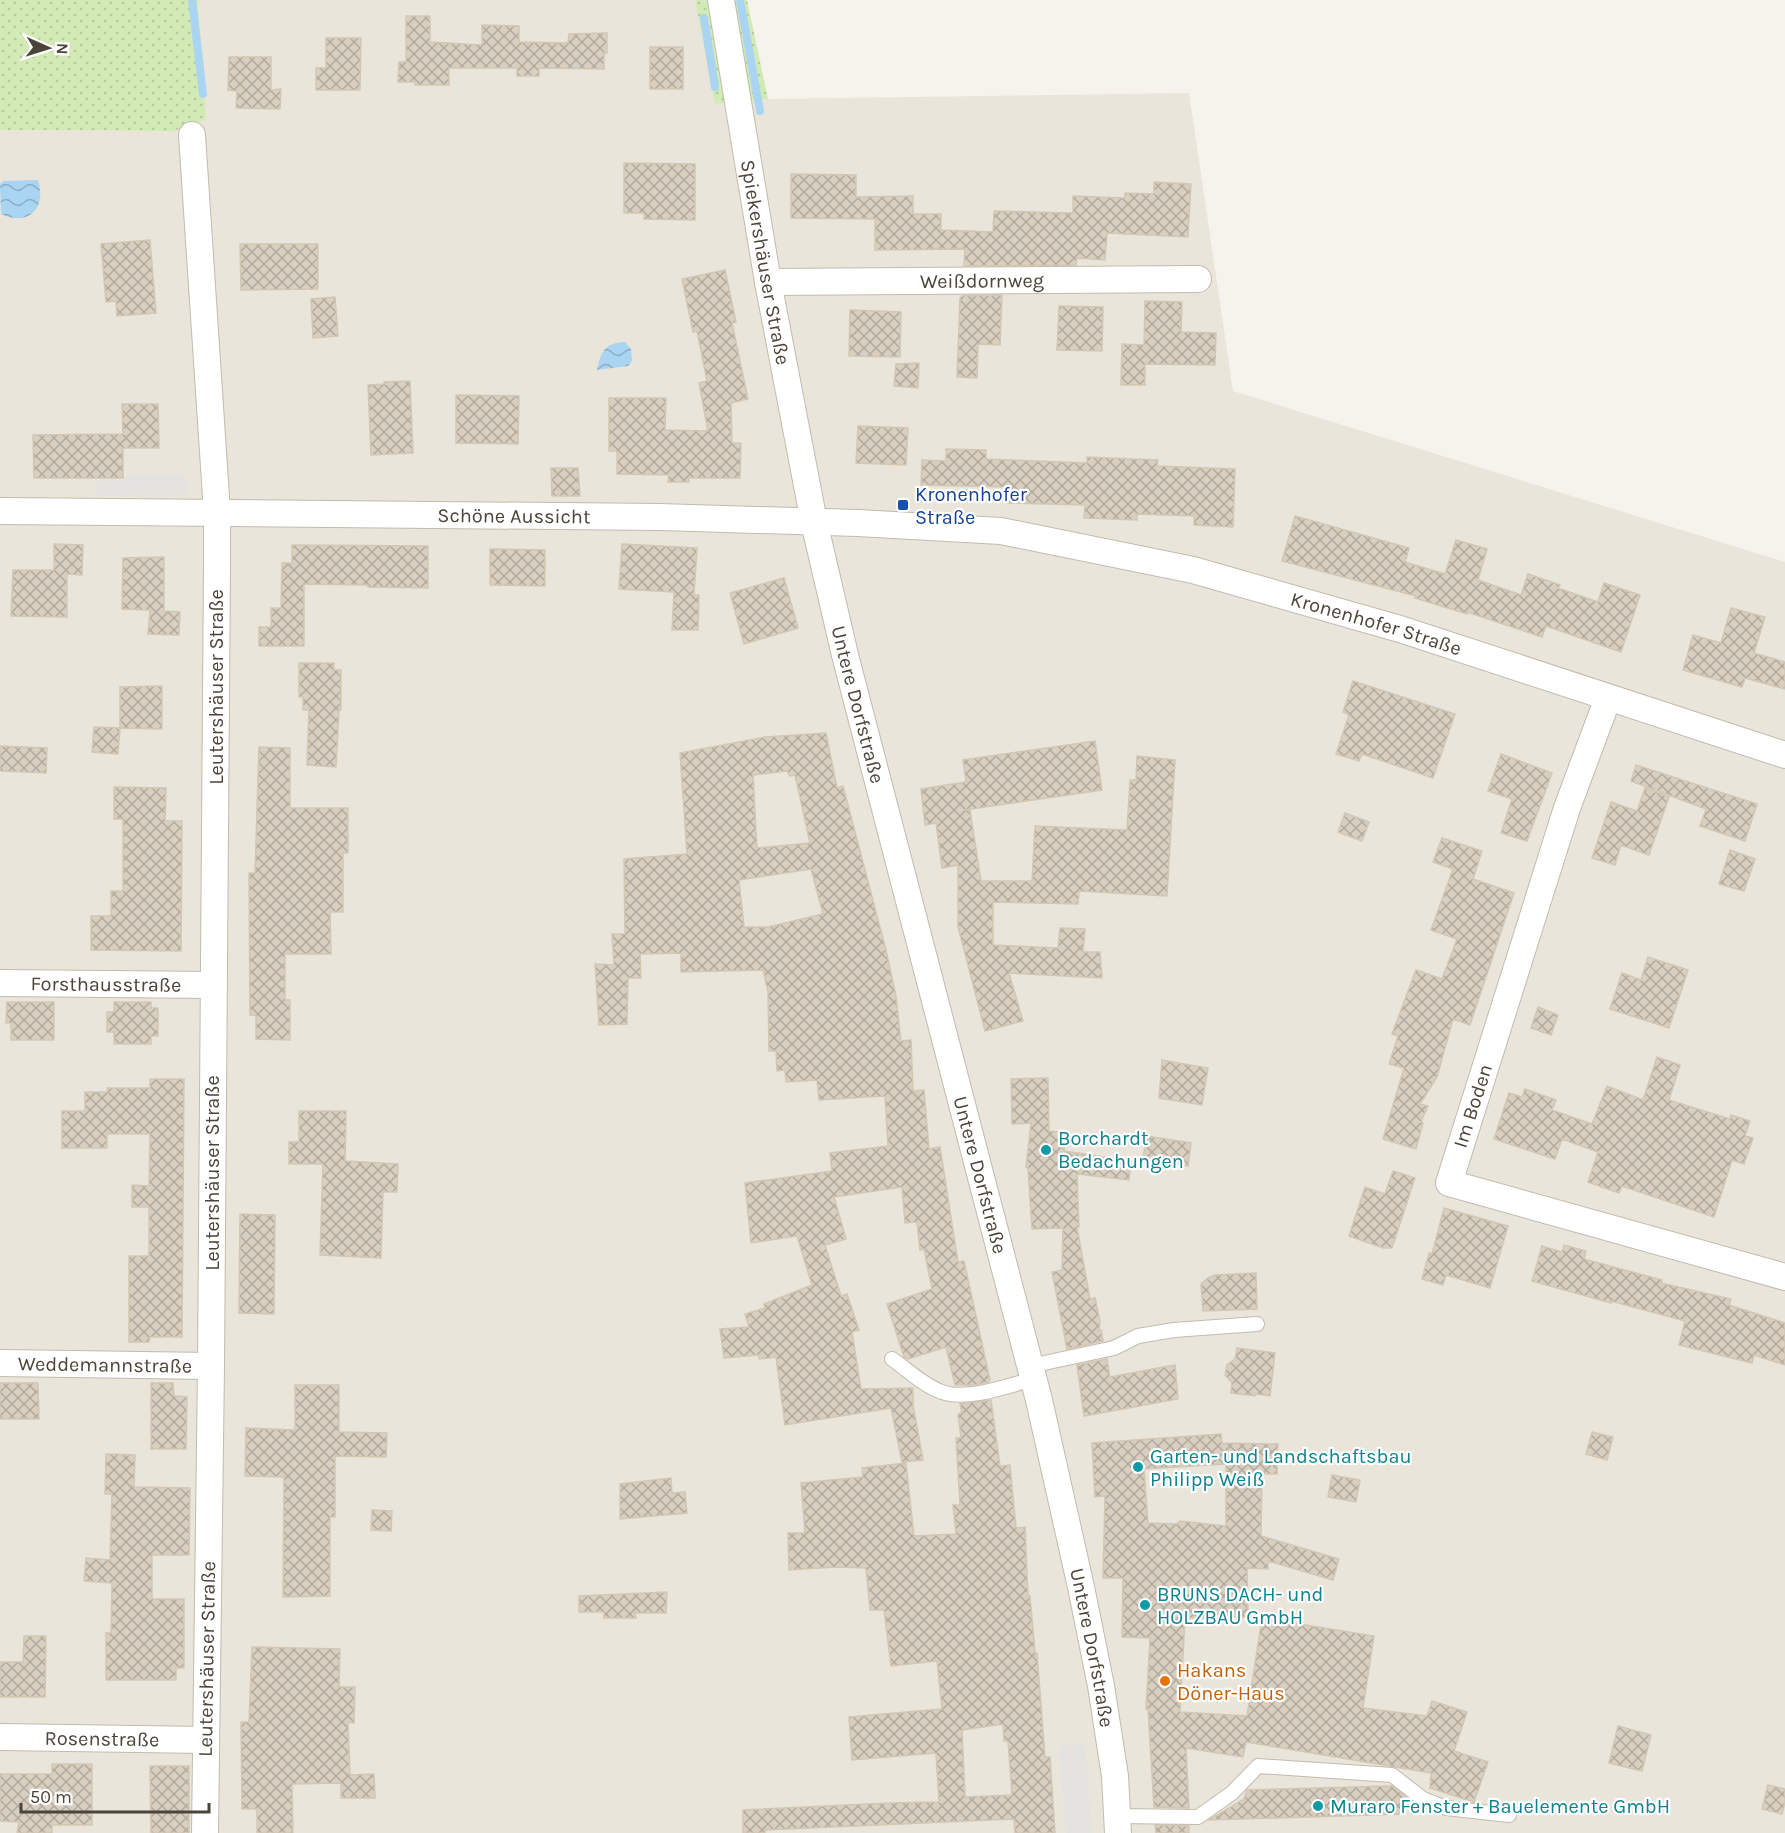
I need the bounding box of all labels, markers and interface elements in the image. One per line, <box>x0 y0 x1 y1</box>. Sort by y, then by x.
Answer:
north arrow <box>18 18 78 78</box>
text: N <box>53 43 72 55</box>
street label: Spiekershäuser Straße <box>736 158 795 367</box>
street label: Weißdornweg <box>920 269 1044 292</box>
place label: Kronenhofer Straße <box>915 483 1028 529</box>
marker: Kronenhofer Straße <box>896 498 910 512</box>
street label: Schöne Aussicht <box>437 503 591 528</box>
street label: Kronenhofer Straße <box>1288 587 1465 660</box>
street label: Leutershäuser Straße <box>205 589 228 785</box>
street label: Untere Dorfstraße <box>827 623 889 786</box>
street label: Forsthausstraße <box>31 972 181 996</box>
street label: Im Boden <box>1449 1061 1497 1151</box>
street label: Leutershäuser Straße <box>201 1075 224 1271</box>
street label: Untere Dorfstraße <box>949 1094 1012 1256</box>
place label: Borchardt Bedachungen <box>1058 1127 1184 1173</box>
marker: Borchardt Bedachungen <box>1039 1143 1053 1157</box>
street label: Weddemannstraße <box>18 1352 192 1377</box>
place label: Garten- und Landschaftsbau Philipp Weiß <box>1150 1445 1412 1491</box>
marker: Garten- und Landschaftsbau Philipp Weiß <box>1131 1460 1145 1474</box>
street label: Leutershäuser Straße <box>194 1561 220 1757</box>
street label: Untere Dorfstraße <box>1066 1566 1119 1729</box>
place label: BRUNS DACH- und HOLZBAU GmbH <box>1157 1583 1323 1629</box>
marker: BRUNS DACH- und HOLZBAU GmbH <box>1138 1598 1152 1612</box>
place label: Hakans Döner-Haus <box>1177 1659 1285 1705</box>
marker: Hakans Döner-Haus <box>1158 1674 1172 1688</box>
street label: Rosenstraße <box>44 1726 160 1751</box>
scale bar <box>21 1776 208 1814</box>
text: 50 m <box>30 1786 72 1808</box>
place label: Muraro Fenster + Bauelemente GmbH <box>1330 1795 1670 1818</box>
marker: Muraro Fenster + Bauelemente GmbH <box>1311 1799 1325 1813</box>

